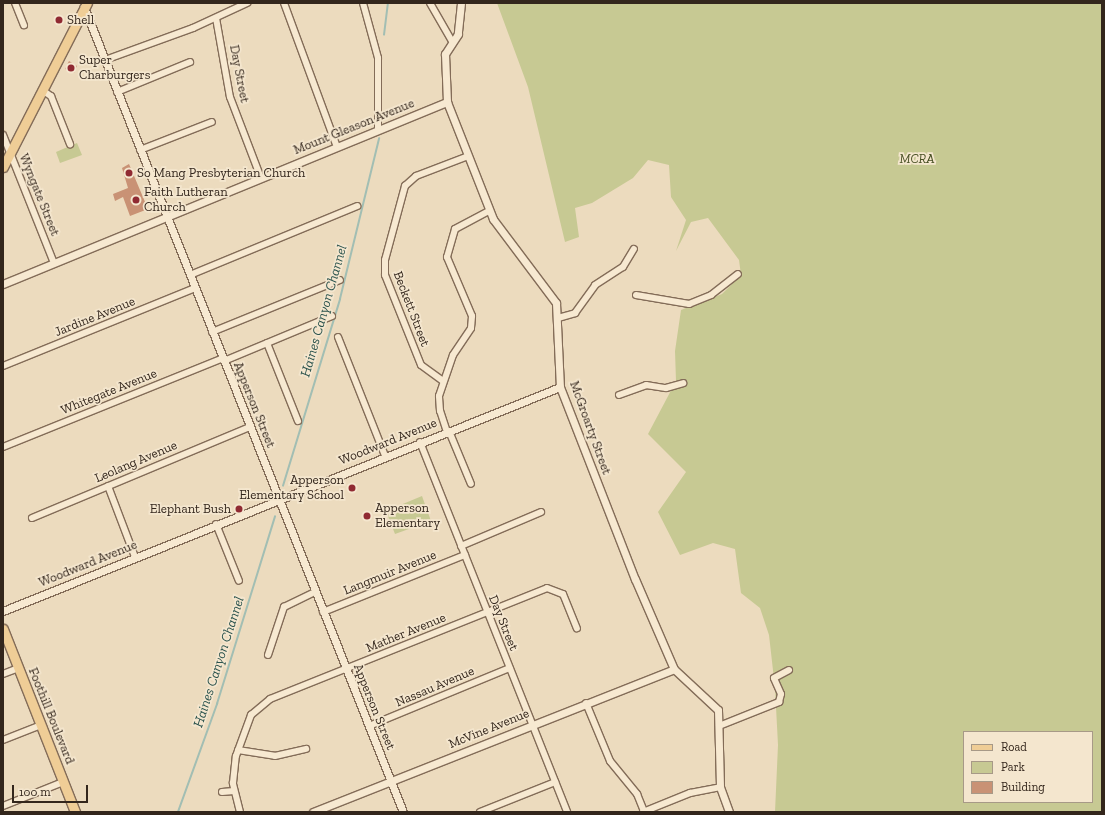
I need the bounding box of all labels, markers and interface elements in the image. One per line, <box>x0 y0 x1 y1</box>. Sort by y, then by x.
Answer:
place label: Shell <box>67 12 94 28</box>
marker: Shell <box>54 15 64 25</box>
street label: Day Street <box>226 44 252 104</box>
place label: Super Charburgers <box>79 53 150 84</box>
marker: Super Charburgers <box>66 63 76 73</box>
street label: Mount Gleason Avenue <box>291 96 417 158</box>
park label: MCRA <box>899 151 935 167</box>
street label: Wyngate Street <box>15 152 63 238</box>
place label: So Mang Presbyterian Church <box>137 165 305 181</box>
marker: So Mang Presbyterian Church <box>124 168 134 178</box>
place label: Faith Lutheran Church <box>144 185 228 216</box>
marker: Faith Lutheran Church <box>131 195 141 205</box>
water label: Haines Canyon Channel <box>297 243 351 379</box>
street label: Beckett Street <box>389 269 433 349</box>
street label: Jardine Avenue <box>52 294 138 340</box>
street label: Apperson Street <box>230 360 278 450</box>
street label: Whitegate Avenue <box>59 366 159 418</box>
street label: McGroarty Street <box>566 379 614 477</box>
street label: Woodward Avenue <box>336 415 440 469</box>
street label: Leolang Avenue <box>92 438 180 486</box>
place label: Apperson Elementary School <box>239 473 344 504</box>
marker: Apperson Elementary School <box>347 483 357 493</box>
place label: Elephant Bush <box>150 501 231 517</box>
place label: Apperson Elementary <box>375 501 440 532</box>
marker: Elephant Bush <box>234 504 244 514</box>
marker: Apperson Elementary <box>362 511 372 521</box>
street label: Woodward Avenue <box>36 537 140 591</box>
street label: Langmuir Avenue <box>341 547 439 599</box>
street label: Day Street <box>485 593 521 653</box>
water label: Haines Canyon Channel <box>190 594 248 730</box>
street label: Mather Avenue <box>363 610 449 656</box>
street label: Apperson Street <box>350 662 398 752</box>
street label: Nassau Avenue <box>393 663 477 711</box>
street label: Foothill Boulevard <box>25 666 77 766</box>
street label: McVine Avenue <box>446 706 532 752</box>
legend <box>963 731 1093 803</box>
text: Road <box>1001 740 1027 754</box>
text: Park <box>1001 760 1025 774</box>
scale bar <box>14 777 90 803</box>
text: Building <box>1001 780 1045 794</box>
text: 100 m <box>19 785 51 799</box>

